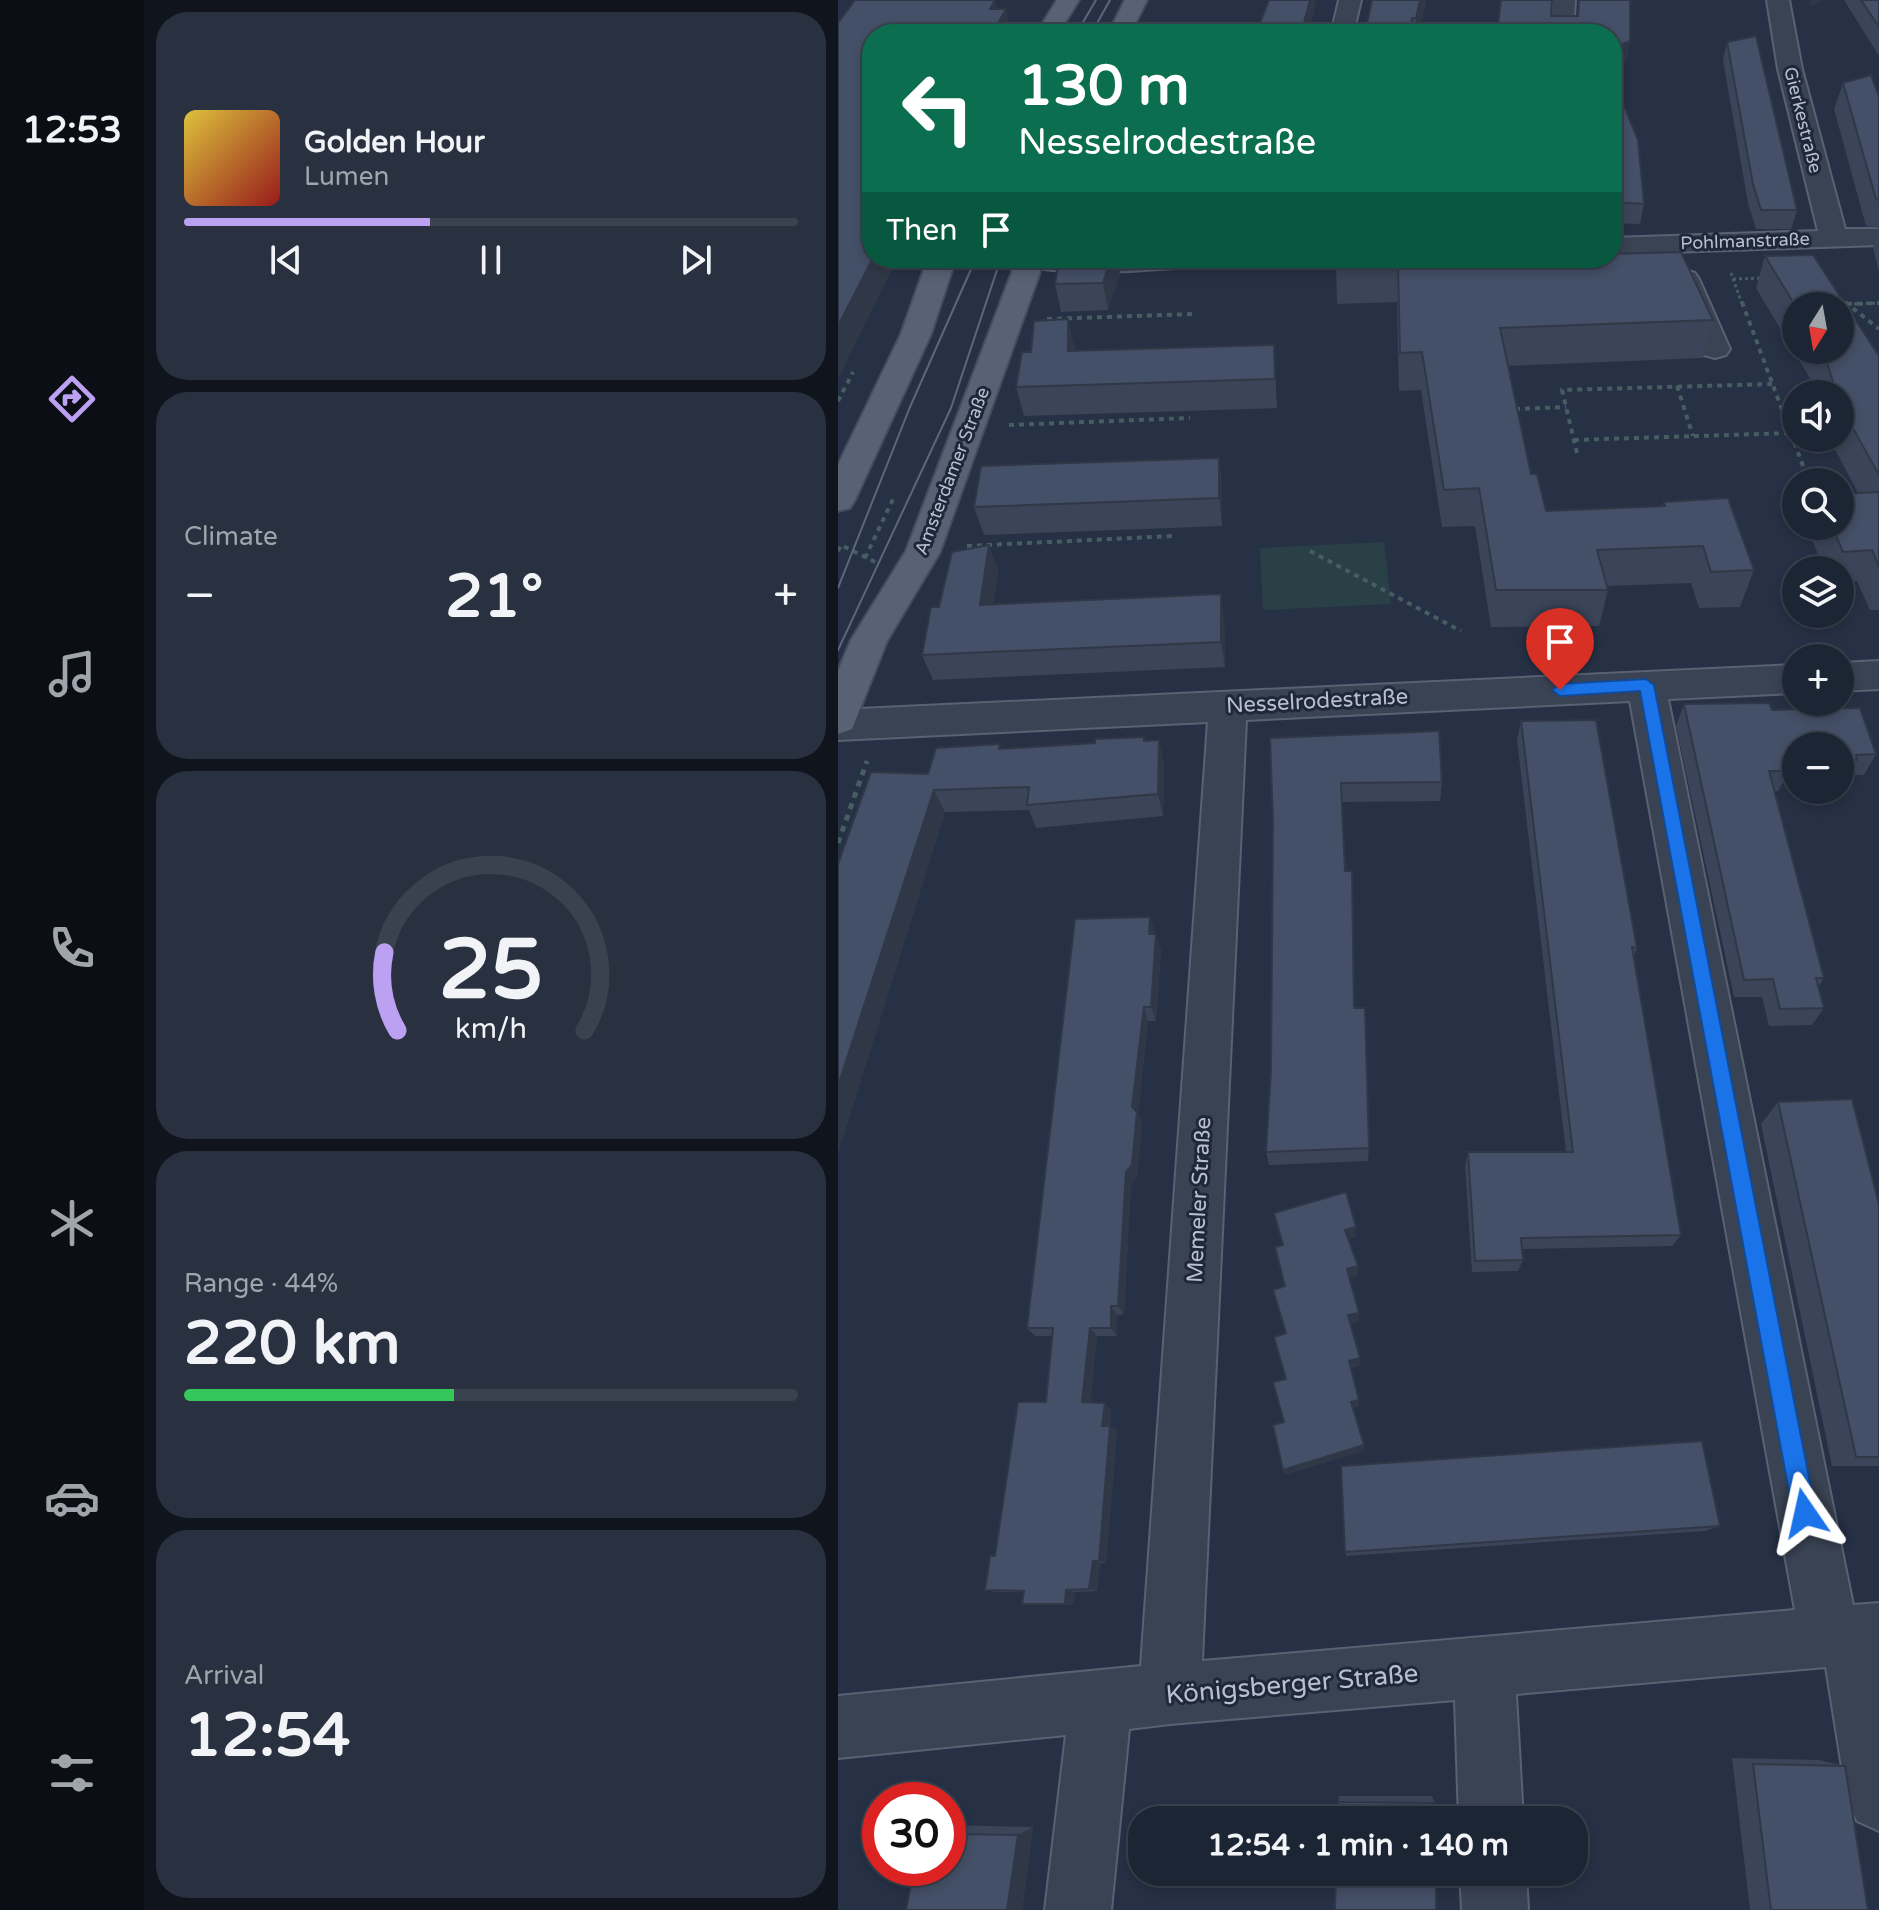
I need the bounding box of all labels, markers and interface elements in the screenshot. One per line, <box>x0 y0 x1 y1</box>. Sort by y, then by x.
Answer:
text: 130 m <box>1018 53 1189 120</box>
icon: left <box>886 56 990 160</box>
street label: Gierkestraße <box>1779 65 1827 175</box>
text: 12:53 <box>22 109 122 152</box>
text: Nesselrodestraße <box>1018 121 1316 164</box>
text: Golden Hour <box>304 124 485 161</box>
text: Lumen <box>304 161 389 192</box>
icon: arrive <box>974 208 1018 252</box>
text: Then <box>886 212 958 249</box>
street label: Pohlmanstraße <box>1680 228 1810 254</box>
icon: previous <box>264 238 308 282</box>
icon: pause <box>469 238 513 282</box>
icon: next <box>674 238 718 282</box>
north arrow <box>1782 292 1854 364</box>
map controls <box>1782 292 1854 804</box>
icon: directions <box>44 371 100 427</box>
button: sound <box>1782 380 1854 452</box>
street label: Amsterdamer Straße <box>910 384 994 558</box>
button: search <box>1782 468 1854 540</box>
text: Climate <box>184 521 278 552</box>
button: layers <box>1782 556 1854 628</box>
text: 21° <box>445 561 543 633</box>
text: − <box>184 570 215 623</box>
text: + <box>773 570 798 623</box>
pin <box>1526 608 1594 690</box>
icon: arrive <box>1538 620 1582 664</box>
button: + <box>1782 644 1854 716</box>
icon: music <box>44 646 100 702</box>
street label: Nesselrodestraße <box>1225 683 1409 719</box>
button: − <box>1782 732 1854 804</box>
icon: phone <box>44 920 100 976</box>
text: 25 <box>439 921 543 1021</box>
text: km/h <box>455 1012 527 1046</box>
street label: Memeler Straße <box>1182 1116 1216 1284</box>
icon: climate <box>44 1195 100 1251</box>
text: Range · 44% <box>184 1268 338 1299</box>
text: 220 km <box>184 1308 400 1380</box>
icon: car <box>44 1470 100 1526</box>
position arrow <box>1763 1471 1847 1555</box>
street label: Königsberger Straße <box>1164 1658 1420 1710</box>
text: Arrival <box>184 1660 264 1691</box>
text: 12:54 <box>184 1700 350 1772</box>
icon: filters <box>44 1745 100 1801</box>
speed limit sign: 30 <box>862 1782 966 1886</box>
text: 12:54 · 1 min · 140 m <box>1207 1827 1509 1864</box>

